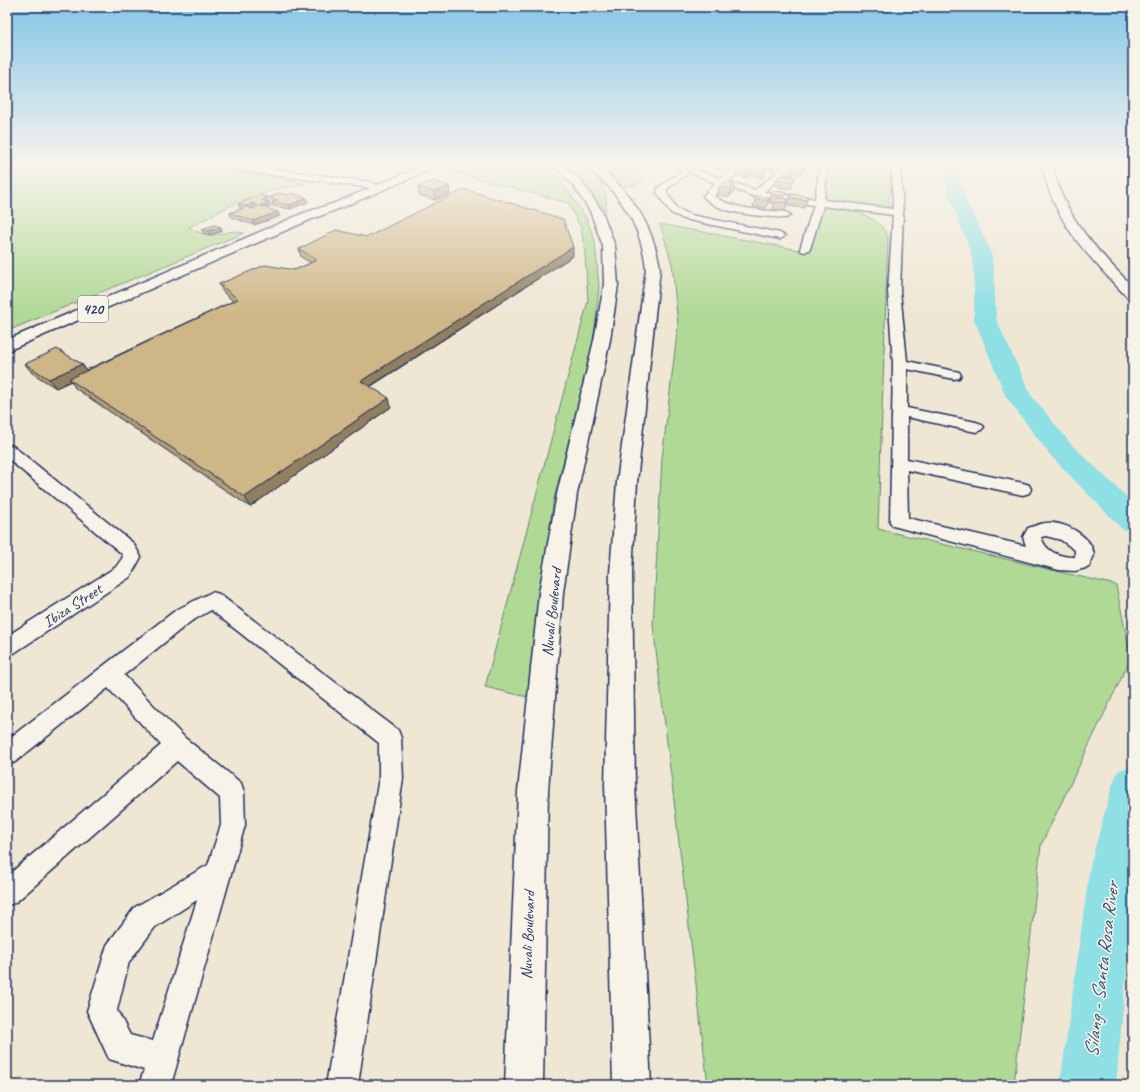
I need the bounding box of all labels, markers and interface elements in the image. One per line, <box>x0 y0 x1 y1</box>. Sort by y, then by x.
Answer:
road number: 420 <box>78 296 108 322</box>
street label: Nuvali Boulevard <box>537 564 567 657</box>
street label: Ibiza Street <box>39 578 107 632</box>
water label: Silang - Santa Rosa River <box>1078 879 1125 1059</box>
street label: Nuvali Boulevard <box>516 888 540 980</box>

